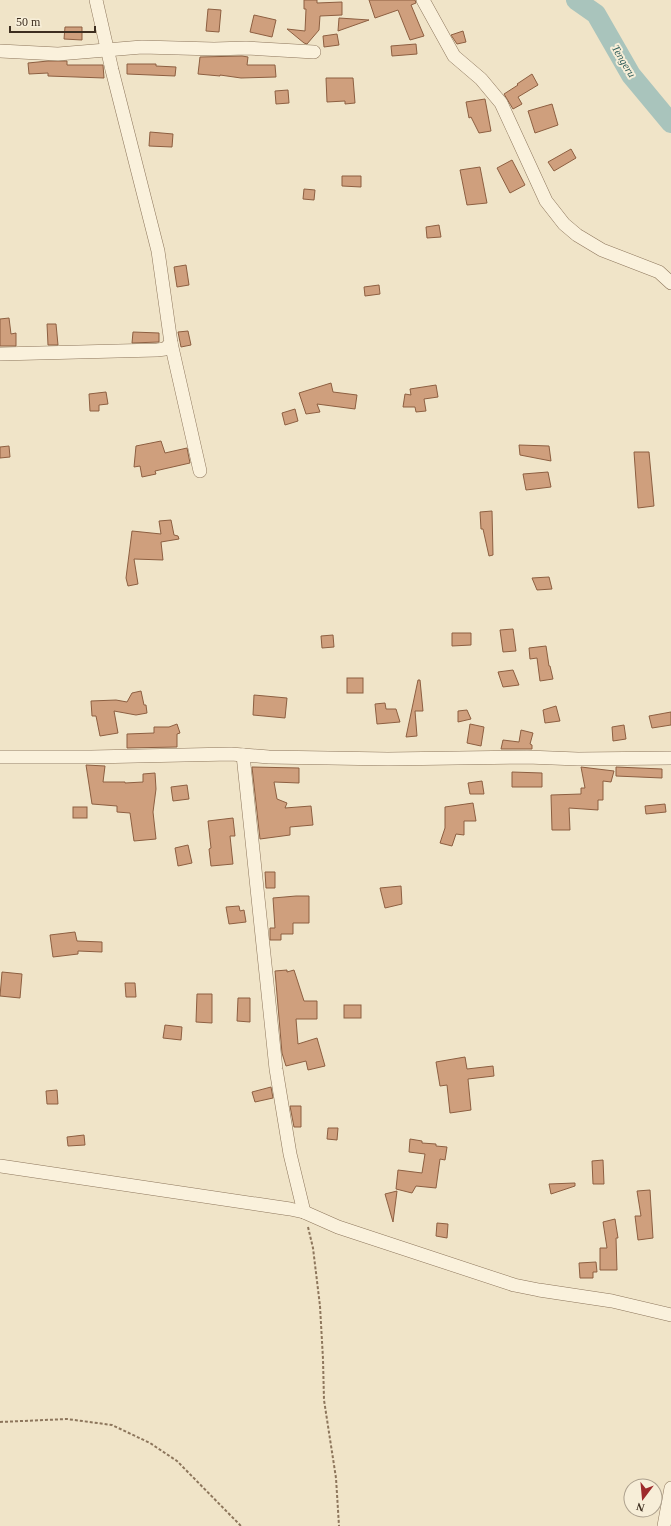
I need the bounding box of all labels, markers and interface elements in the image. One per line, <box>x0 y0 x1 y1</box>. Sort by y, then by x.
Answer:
scale bar <box>10 8 95 34</box>
text: 50 m <box>16 15 41 29</box>
water label: Tengeru <box>610 43 639 80</box>
north arrow <box>623 1478 663 1518</box>
text: N <box>635 1501 646 1514</box>

